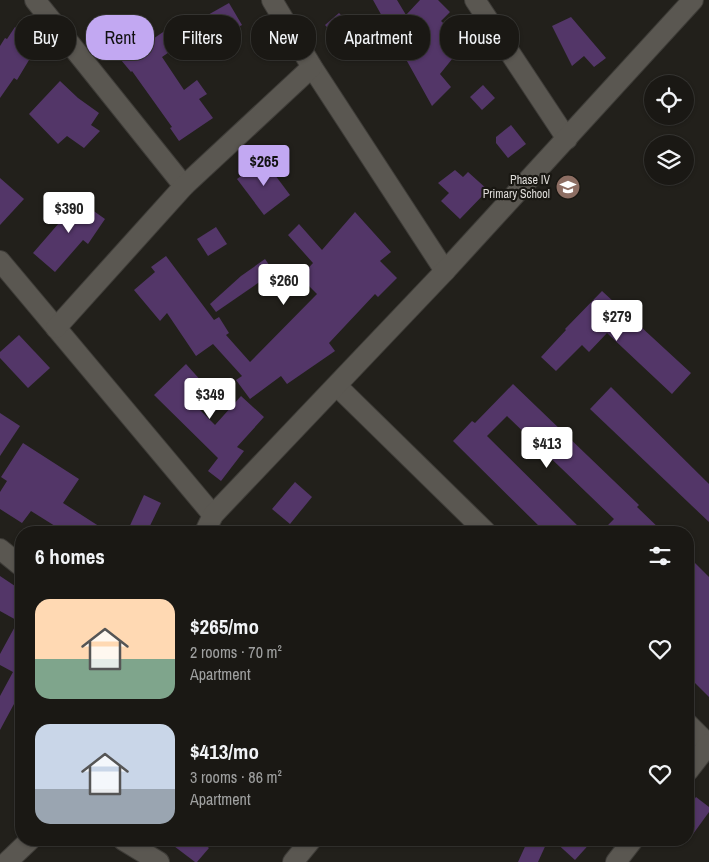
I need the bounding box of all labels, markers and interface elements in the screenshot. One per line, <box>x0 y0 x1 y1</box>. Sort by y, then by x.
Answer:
chip: Buy <box>15 15 76 60</box>
chip: Rent <box>86 15 154 60</box>
chip: Filters <box>164 15 241 60</box>
chip: New <box>251 15 316 60</box>
chip: Apartment <box>326 15 430 60</box>
chip: House <box>440 15 519 60</box>
map controls <box>644 75 694 185</box>
button: locate <box>644 75 694 125</box>
button: layers <box>644 135 694 185</box>
pin: $265 <box>234 144 294 187</box>
text: $265 <box>249 150 279 172</box>
place label: Phase IV Primary School <box>483 172 550 202</box>
school or university icon: Phase IV Primary School <box>555 174 581 200</box>
pin: $390 <box>39 192 99 234</box>
text: $390 <box>54 197 84 219</box>
pin: $260 <box>254 264 314 306</box>
text: $260 <box>269 269 299 291</box>
pin: $279 <box>587 300 647 342</box>
text: $279 <box>602 305 632 327</box>
pin: $349 <box>180 378 240 420</box>
text: $349 <box>195 383 225 405</box>
pin: $413 <box>517 426 577 469</box>
text: $413 <box>532 432 562 454</box>
text: 6 homes <box>35 542 105 571</box>
icon: filters <box>646 542 674 570</box>
text: $265/mo <box>190 612 259 641</box>
icon: home <box>75 619 135 679</box>
icon: heart <box>646 635 674 663</box>
text: 2 rooms · 70 m² <box>190 641 282 663</box>
text: Apartment <box>190 663 251 685</box>
text: $413/mo <box>190 737 259 766</box>
icon: home <box>75 744 135 804</box>
icon: heart <box>646 760 674 788</box>
text: 3 rooms · 86 m² <box>190 766 282 788</box>
text: Apartment <box>190 788 251 810</box>

